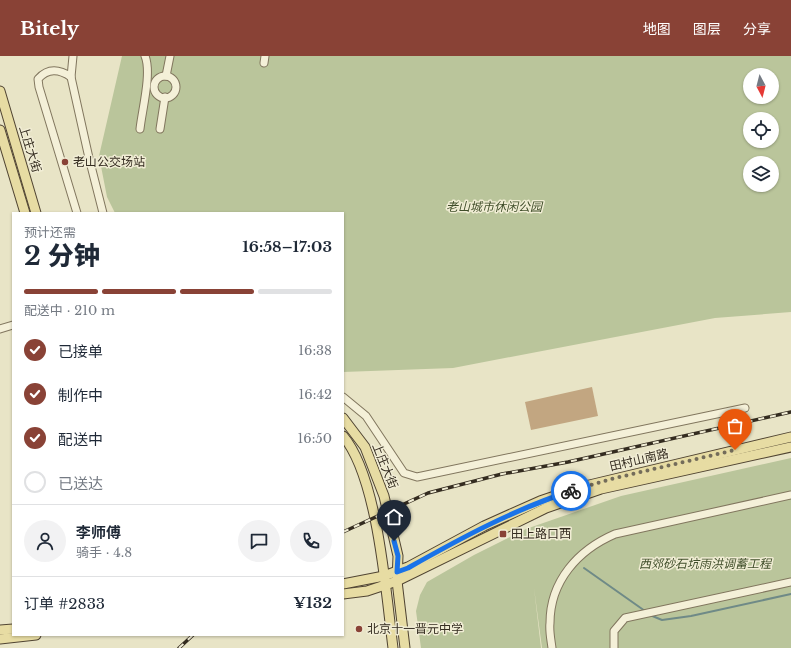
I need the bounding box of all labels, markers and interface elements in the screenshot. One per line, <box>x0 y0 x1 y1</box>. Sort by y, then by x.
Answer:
text: Bitely <box>20 17 79 40</box>
text: 地图 <box>643 20 671 38</box>
text: 图层 <box>693 20 721 38</box>
text: 分享 <box>743 20 771 38</box>
north arrow <box>743 68 779 104</box>
map controls <box>743 68 779 192</box>
button: locate <box>743 112 779 148</box>
street label: 上庄大街 <box>16 124 45 174</box>
place label: 老山公交场站 <box>73 154 145 169</box>
button: layers <box>743 156 779 192</box>
marker: 老山公交场站 <box>60 157 70 167</box>
park label: 老山城市休闲公园 <box>446 199 544 214</box>
text: 预计还需 <box>24 224 76 241</box>
text: 16:58–17:03 <box>242 237 332 256</box>
text: 2 分钟 <box>24 240 100 272</box>
text: 配送中 · 210 m <box>24 302 115 319</box>
icon: check <box>24 339 46 361</box>
text: 已接单 <box>58 342 103 361</box>
text: 16:38 <box>298 342 332 359</box>
icon: check <box>24 383 46 405</box>
text: 制作中 <box>58 386 103 405</box>
text: 16:42 <box>299 386 332 403</box>
pin <box>718 409 752 450</box>
icon: bag <box>724 415 746 437</box>
icon: check <box>24 427 46 449</box>
text: 配送中 <box>58 430 103 449</box>
text: 16:50 <box>297 430 332 447</box>
street label: 上庄大街 <box>370 441 401 491</box>
street label: 田村山南路 <box>608 445 670 474</box>
courier <box>551 471 591 511</box>
text: 已送达 <box>58 474 103 493</box>
icon: bike <box>560 480 582 502</box>
pin <box>377 500 411 541</box>
icon: home <box>383 506 405 528</box>
button: person <box>24 520 66 562</box>
button: chat <box>238 520 280 562</box>
button: phone <box>290 520 332 562</box>
text: 李师傅 <box>76 523 121 542</box>
place label: 田上路口西 <box>511 526 571 541</box>
marker: 田上路口西 <box>498 529 508 539</box>
text: 骑手 · 4.8 <box>76 544 132 561</box>
park label: 西郊砂石坑雨洪调蓄工程 <box>639 556 773 571</box>
text: ¥132 <box>293 593 332 612</box>
text: 订单 #2833 <box>24 594 105 613</box>
place label: 北京十一晋元中学 <box>367 621 463 636</box>
marker: 北京十一晋元中学 <box>354 624 364 634</box>

